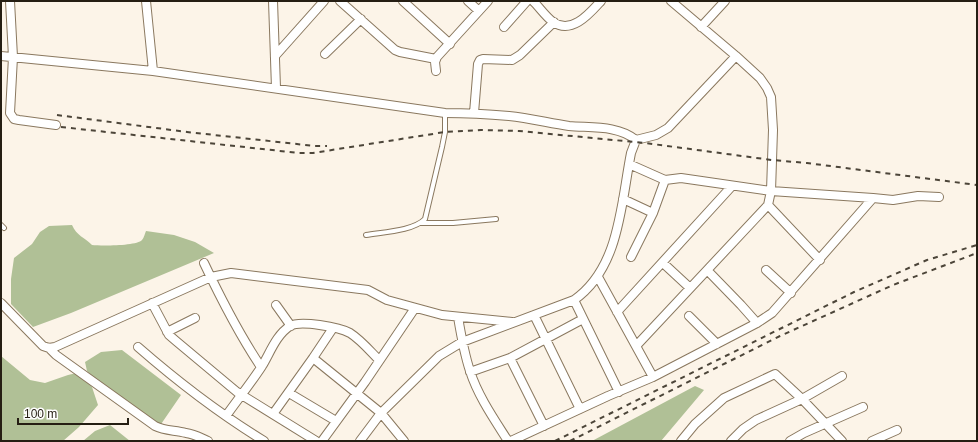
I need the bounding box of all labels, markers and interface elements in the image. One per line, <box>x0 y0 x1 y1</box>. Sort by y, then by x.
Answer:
scale bar <box>18 400 128 426</box>
text: 100 m <box>24 407 57 421</box>

